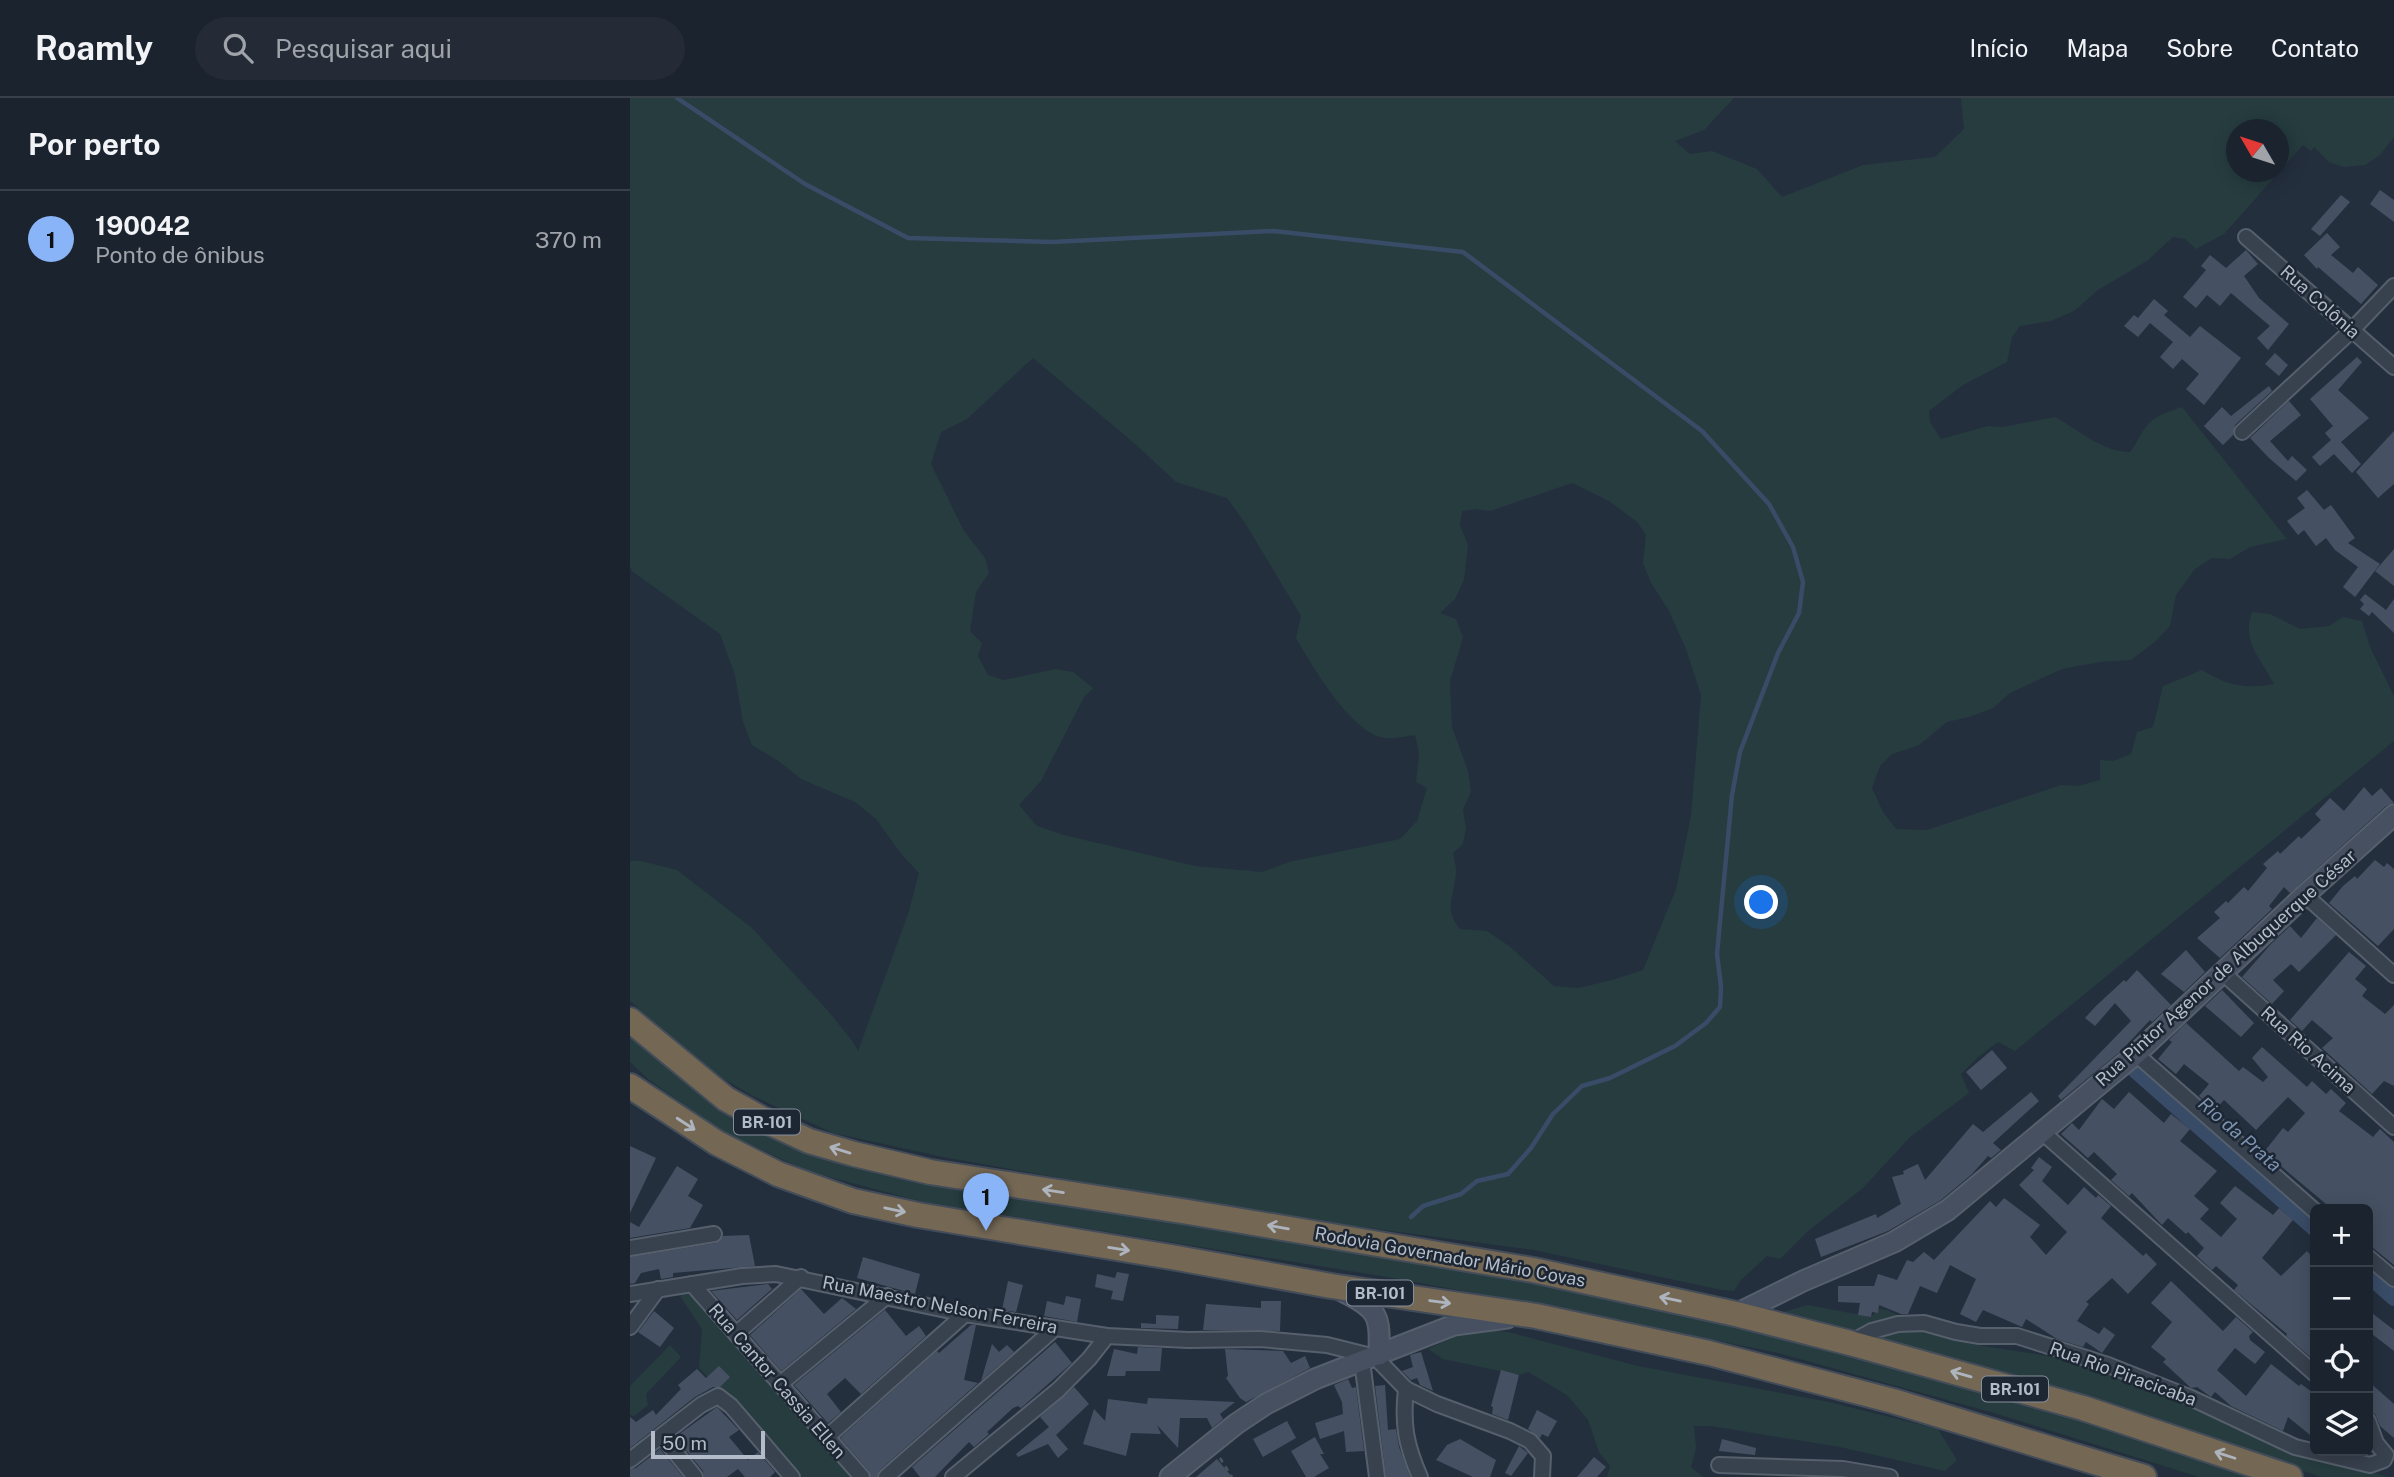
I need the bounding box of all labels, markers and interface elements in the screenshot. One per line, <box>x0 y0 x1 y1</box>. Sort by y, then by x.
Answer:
search box <box>195 17 685 80</box>
text: Roamly <box>35 29 153 67</box>
icon: search <box>219 29 257 67</box>
text: Pesquisar aqui <box>275 33 452 64</box>
text: Início <box>1970 34 2028 62</box>
text: Mapa <box>2066 34 2128 62</box>
text: Sobre <box>2166 34 2233 62</box>
text: Contato <box>2271 34 2359 62</box>
north arrow <box>2226 119 2289 182</box>
text: Por perto <box>28 126 160 162</box>
text: 190042 <box>95 210 190 241</box>
text: 1 <box>46 226 56 253</box>
text: 370 m <box>535 226 602 253</box>
text: Ponto de ônibus <box>95 241 265 268</box>
street label: Rua Colônia <box>2276 261 2364 343</box>
street label: Rua Pintor Agenor de Albuquerque César <box>2091 845 2360 1090</box>
your location <box>1744 885 1778 919</box>
street label: Rua Rio Acima <box>2257 1002 2360 1098</box>
water label: Rio da Prata <box>2194 1092 2286 1176</box>
road number: BR-101 <box>734 1110 800 1134</box>
one-way arrow <box>676 1117 695 1132</box>
one-way arrow <box>829 1143 851 1155</box>
pin: 1 <box>963 1173 1009 1231</box>
one-way arrow <box>1042 1184 1065 1197</box>
one-way arrow <box>883 1204 906 1218</box>
map controls <box>2310 1204 2373 1456</box>
button: + <box>2310 1204 2373 1267</box>
one-way arrow <box>1267 1220 1289 1233</box>
street label: Rodovia Governador Mário Covas <box>1313 1222 1587 1291</box>
one-way arrow <box>1108 1242 1130 1255</box>
button: − <box>2310 1267 2373 1330</box>
street label: Rua Maestro Nelson Ferreira <box>821 1271 1059 1338</box>
road number: BR-101 <box>1347 1280 1413 1306</box>
one-way arrow <box>1659 1292 1682 1306</box>
one-way arrow <box>1429 1296 1451 1309</box>
street label: Rua Cantor Cassia Ellen <box>704 1299 850 1462</box>
button: locate <box>2310 1330 2373 1393</box>
street label: Rua Rio Piracicaba <box>2047 1337 2199 1410</box>
one-way arrow <box>1950 1367 1972 1380</box>
road number: BR-101 <box>1982 1376 2048 1401</box>
button: layers <box>2310 1393 2373 1456</box>
scale bar <box>651 1428 765 1460</box>
text: 50 m <box>662 1432 707 1454</box>
one-way arrow <box>2214 1448 2236 1461</box>

